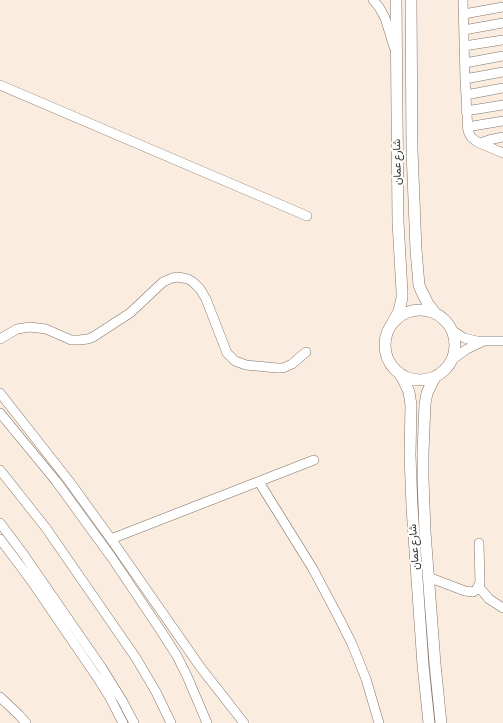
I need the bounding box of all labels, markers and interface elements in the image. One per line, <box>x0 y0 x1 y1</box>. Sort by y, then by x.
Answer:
street label: شارع عمان <box>390 139 404 185</box>
street label: شارع عمان <box>406 524 422 570</box>

